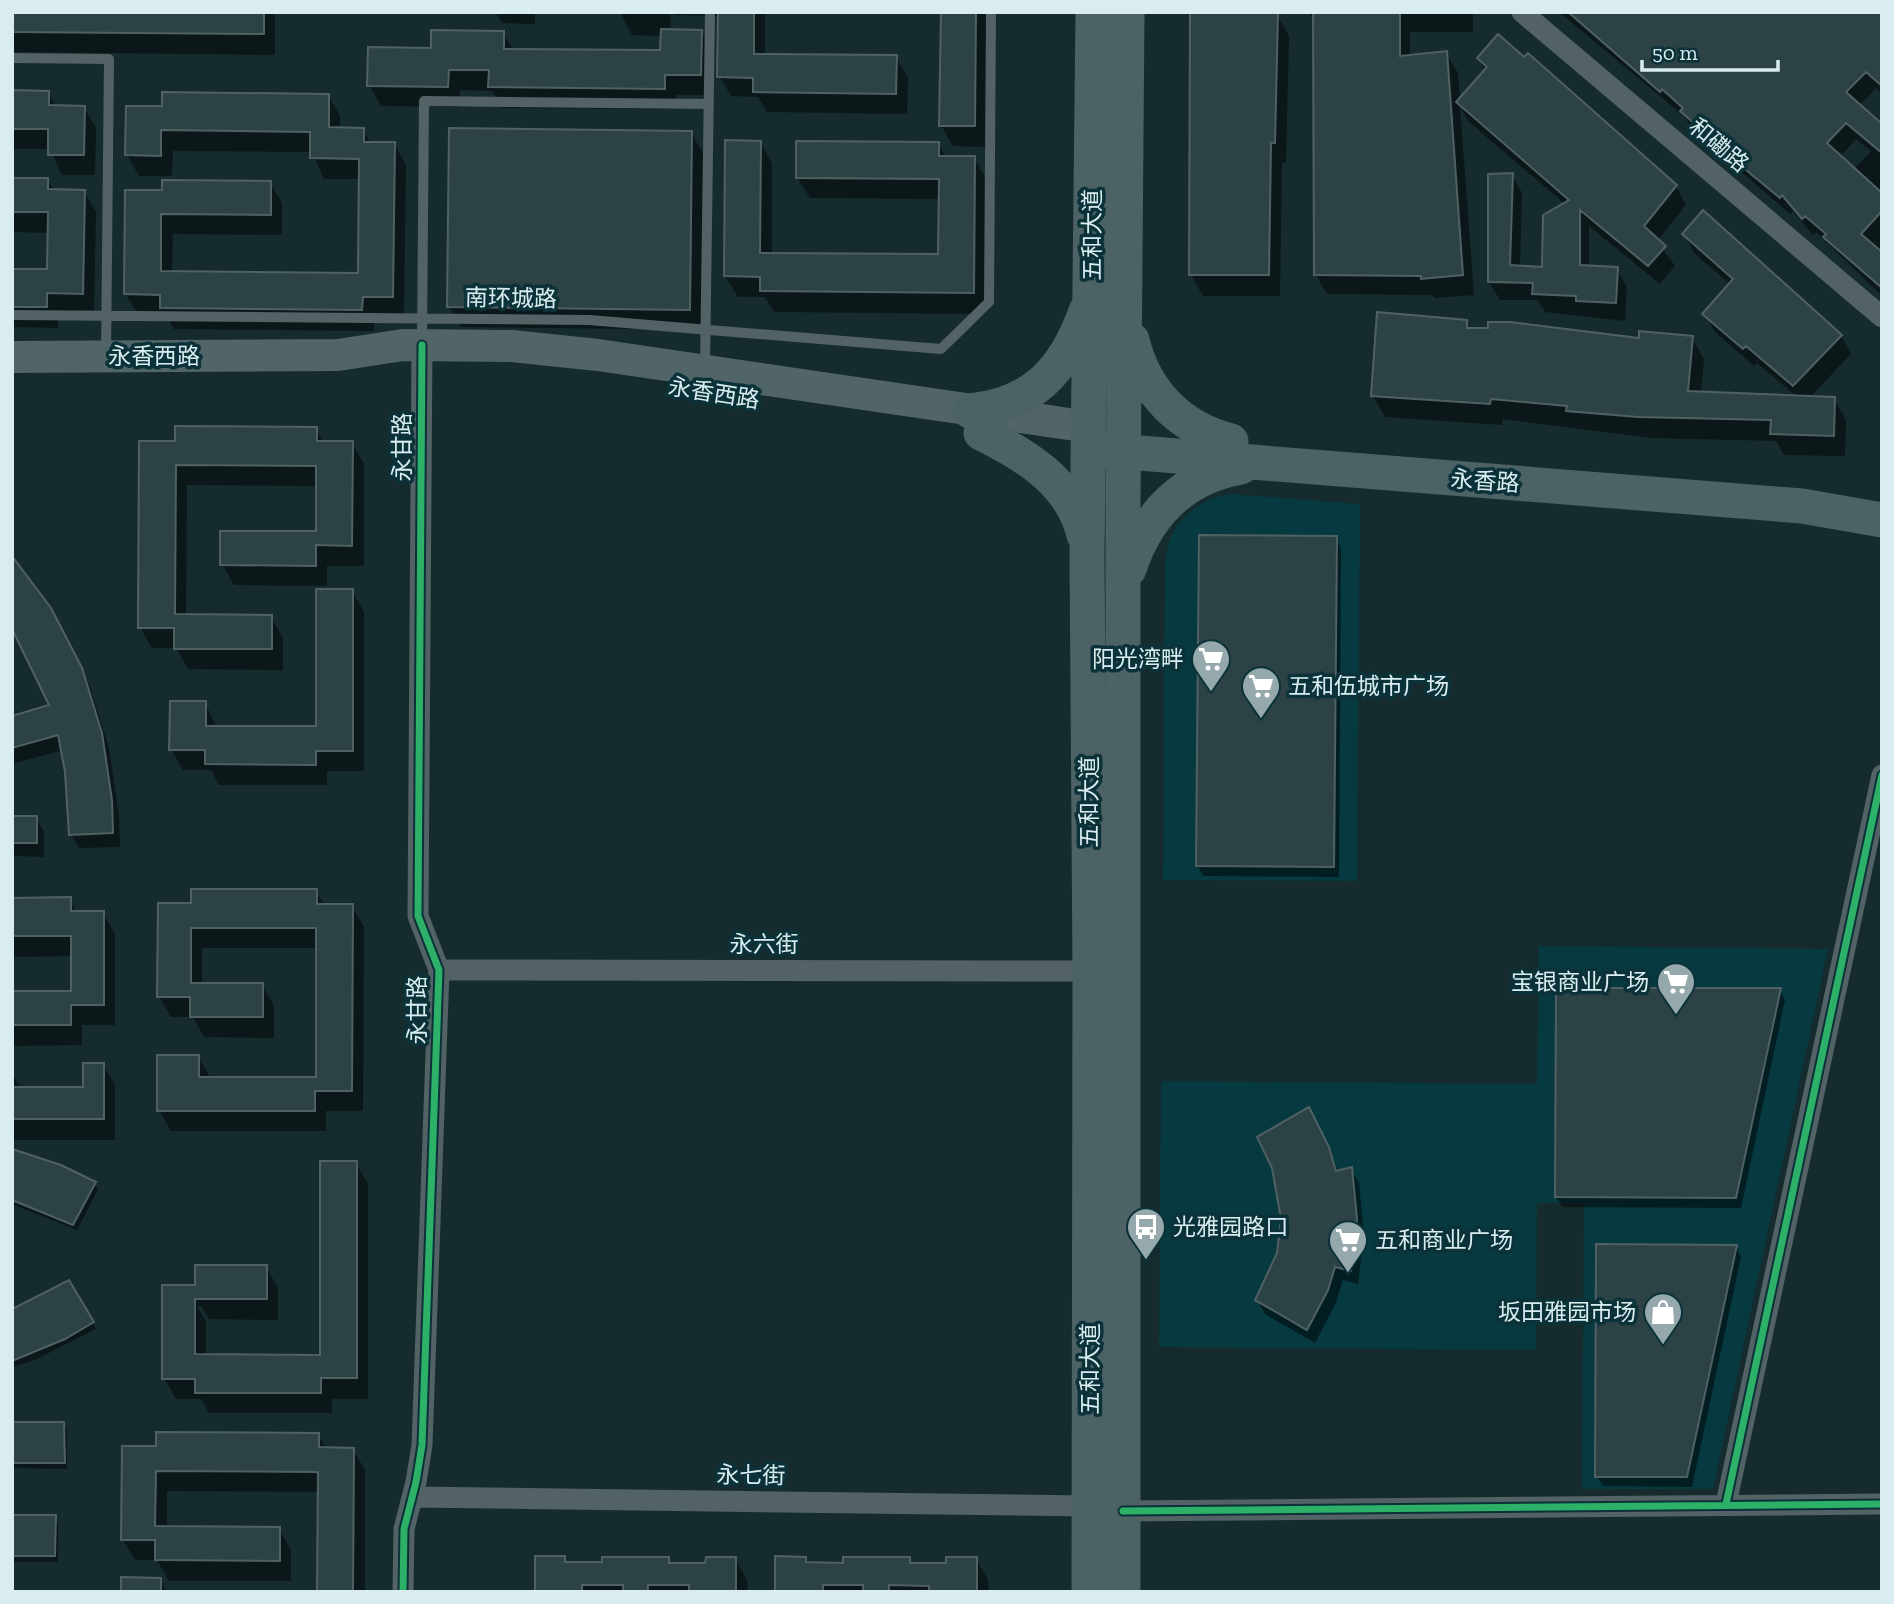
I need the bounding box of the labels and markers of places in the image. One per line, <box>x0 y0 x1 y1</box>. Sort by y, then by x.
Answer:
supermarket icon: 阳光湾畔 <box>1190 638 1232 693</box>
place label: 阳光湾畔 <box>1092 645 1184 673</box>
supermarket icon: 五和伍城市广场 <box>1240 665 1282 720</box>
place label: 五和伍城市广场 <box>1288 672 1449 700</box>
supermarket icon: 宝银商业广场 <box>1655 961 1697 1016</box>
place label: 宝银商业广场 <box>1511 968 1649 996</box>
bus stop icon: 光雅园路口 <box>1125 1206 1167 1261</box>
place label: 光雅园路口 <box>1173 1213 1288 1241</box>
supermarket icon: 五和商业广场 <box>1327 1219 1369 1274</box>
place label: 五和商业广场 <box>1375 1226 1513 1254</box>
shop icon: 坂田雅园市场 <box>1642 1291 1684 1346</box>
place label: 坂田雅园市场 <box>1498 1298 1636 1326</box>

